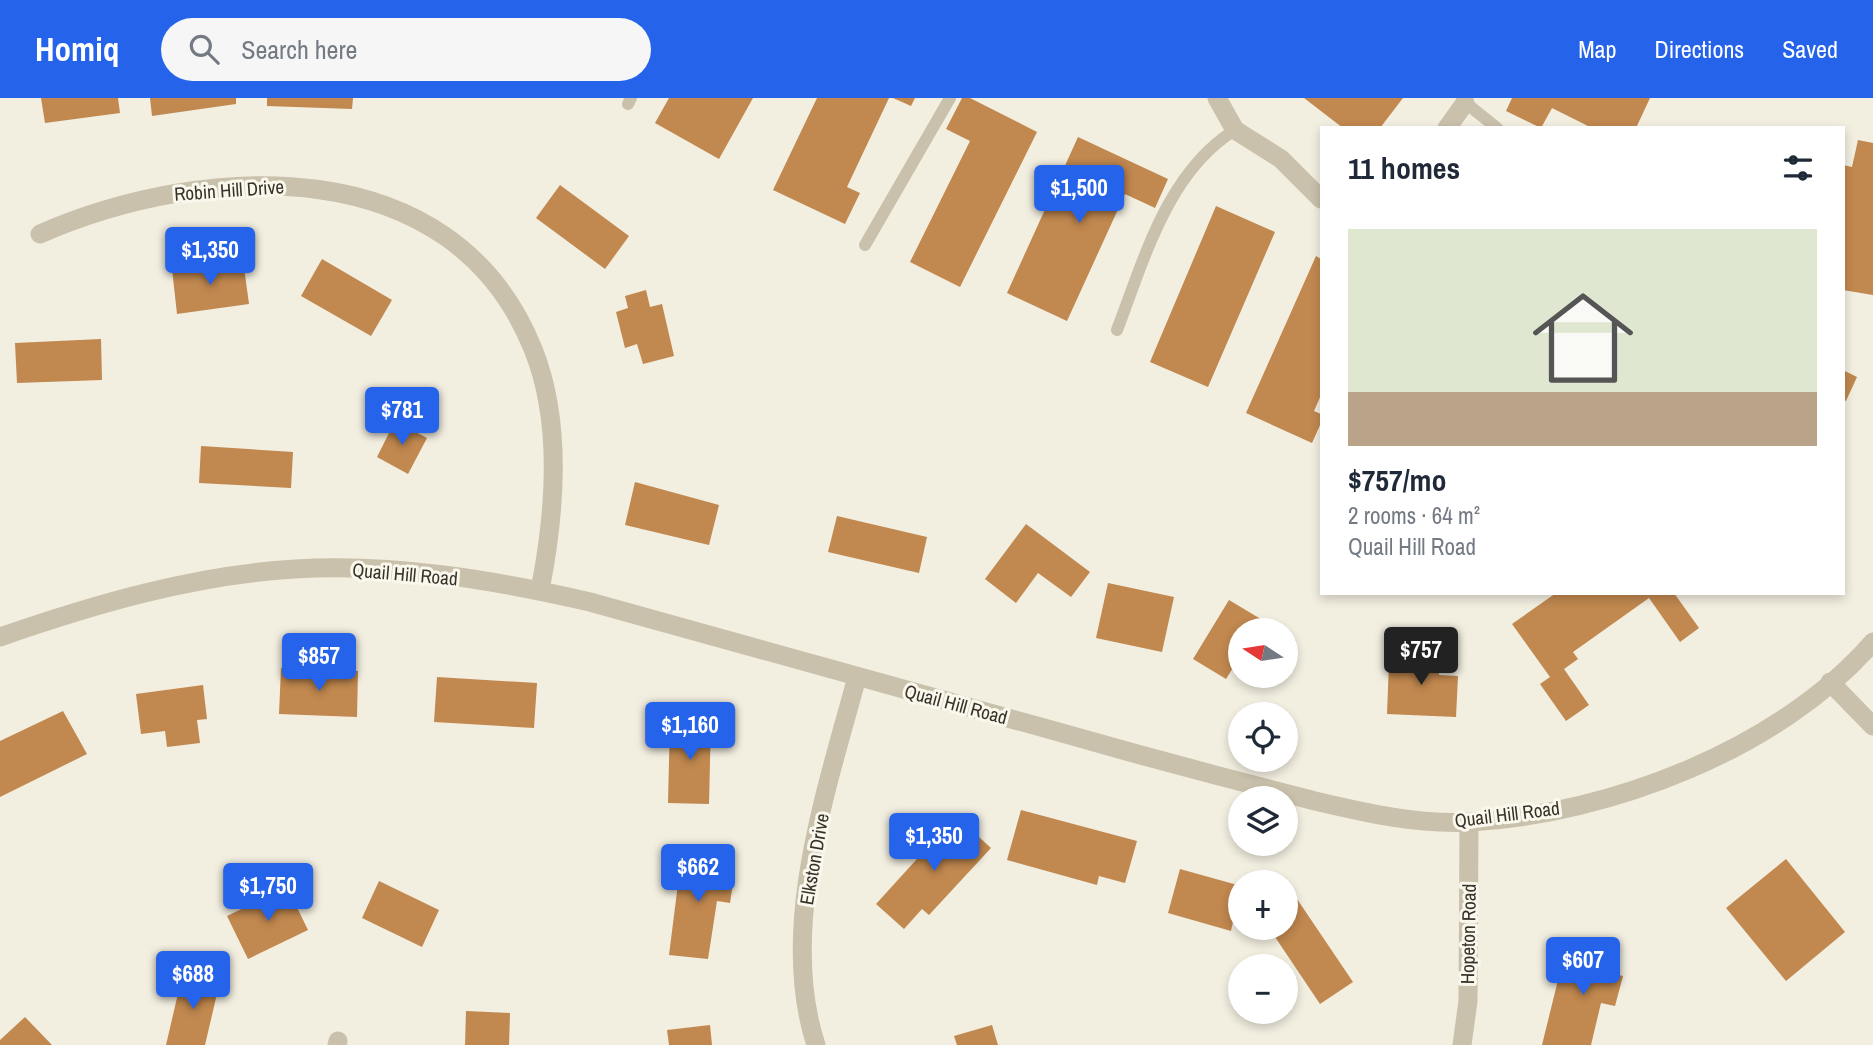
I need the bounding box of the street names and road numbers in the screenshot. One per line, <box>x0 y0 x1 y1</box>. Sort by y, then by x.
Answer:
street label: Robin Hill Drive <box>173 173 285 207</box>
street label: Quail Hill Road <box>351 556 459 592</box>
street label: Quail Hill Road <box>902 678 1010 730</box>
street label: Quail Hill Road <box>1453 795 1561 833</box>
street label: Elkston Drive <box>793 811 835 907</box>
street label: Hopeton Road <box>1454 884 1482 984</box>

